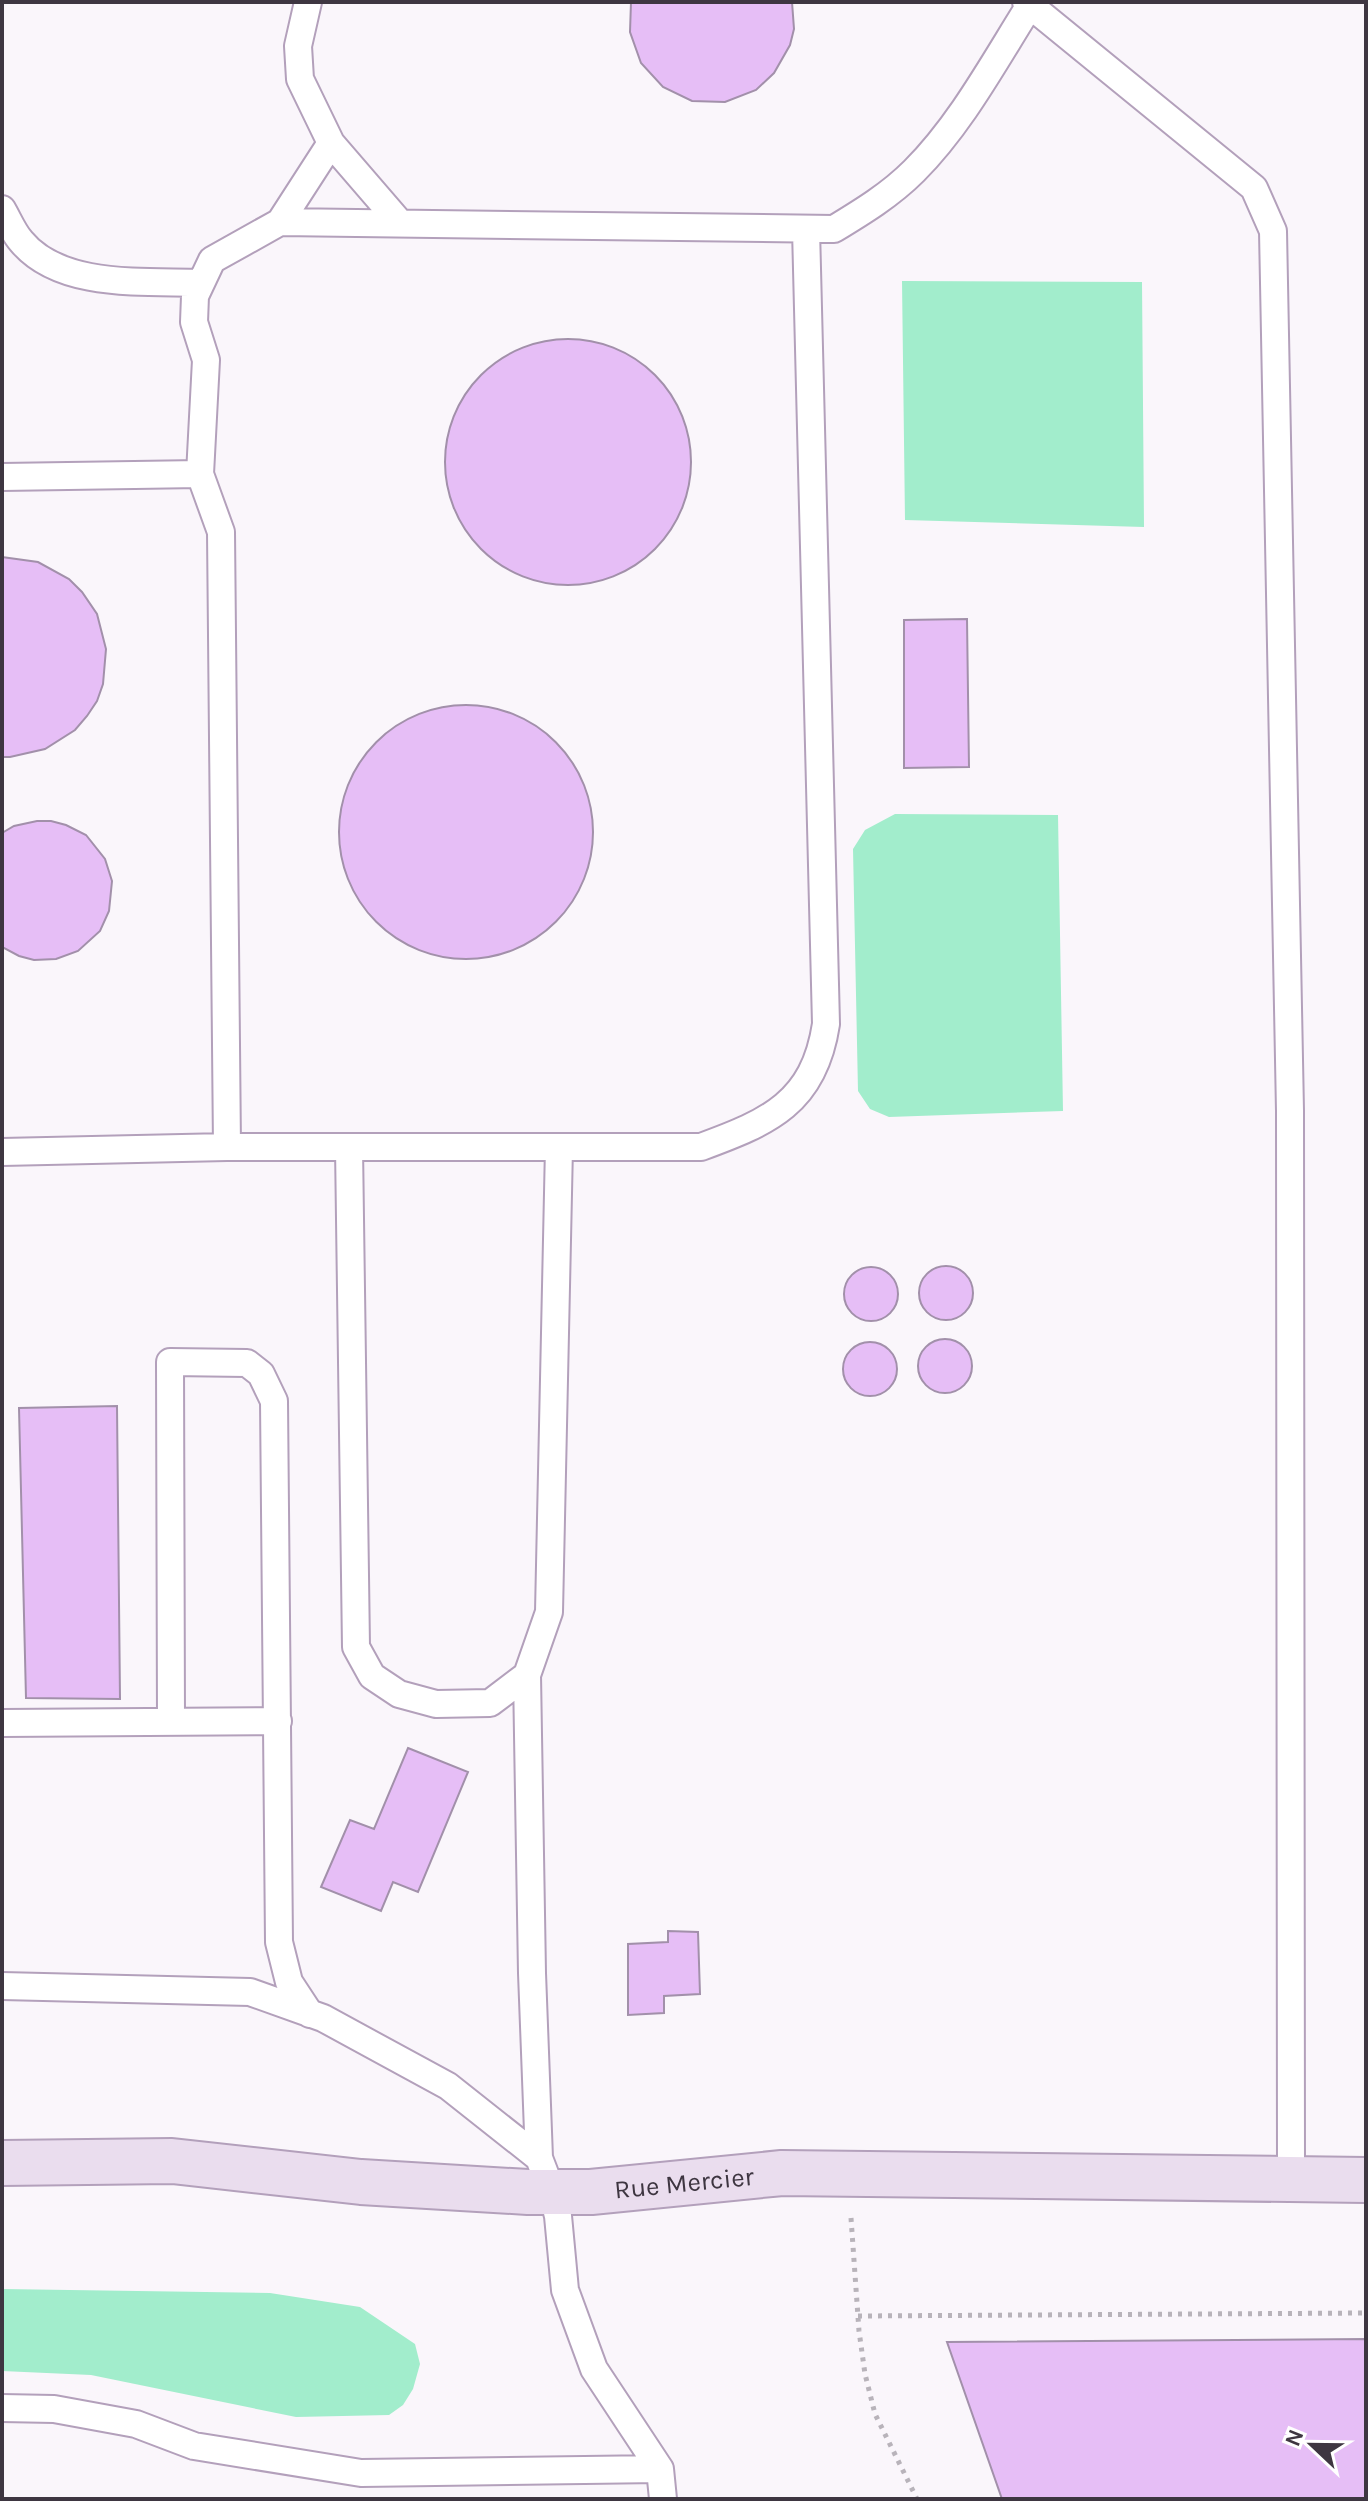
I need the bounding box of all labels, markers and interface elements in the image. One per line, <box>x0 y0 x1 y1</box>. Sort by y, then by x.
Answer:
street label: Rue Mercier <box>613 2160 756 2205</box>
north arrow <box>1272 2405 1352 2485</box>
text: N <box>1279 2426 1309 2450</box>

